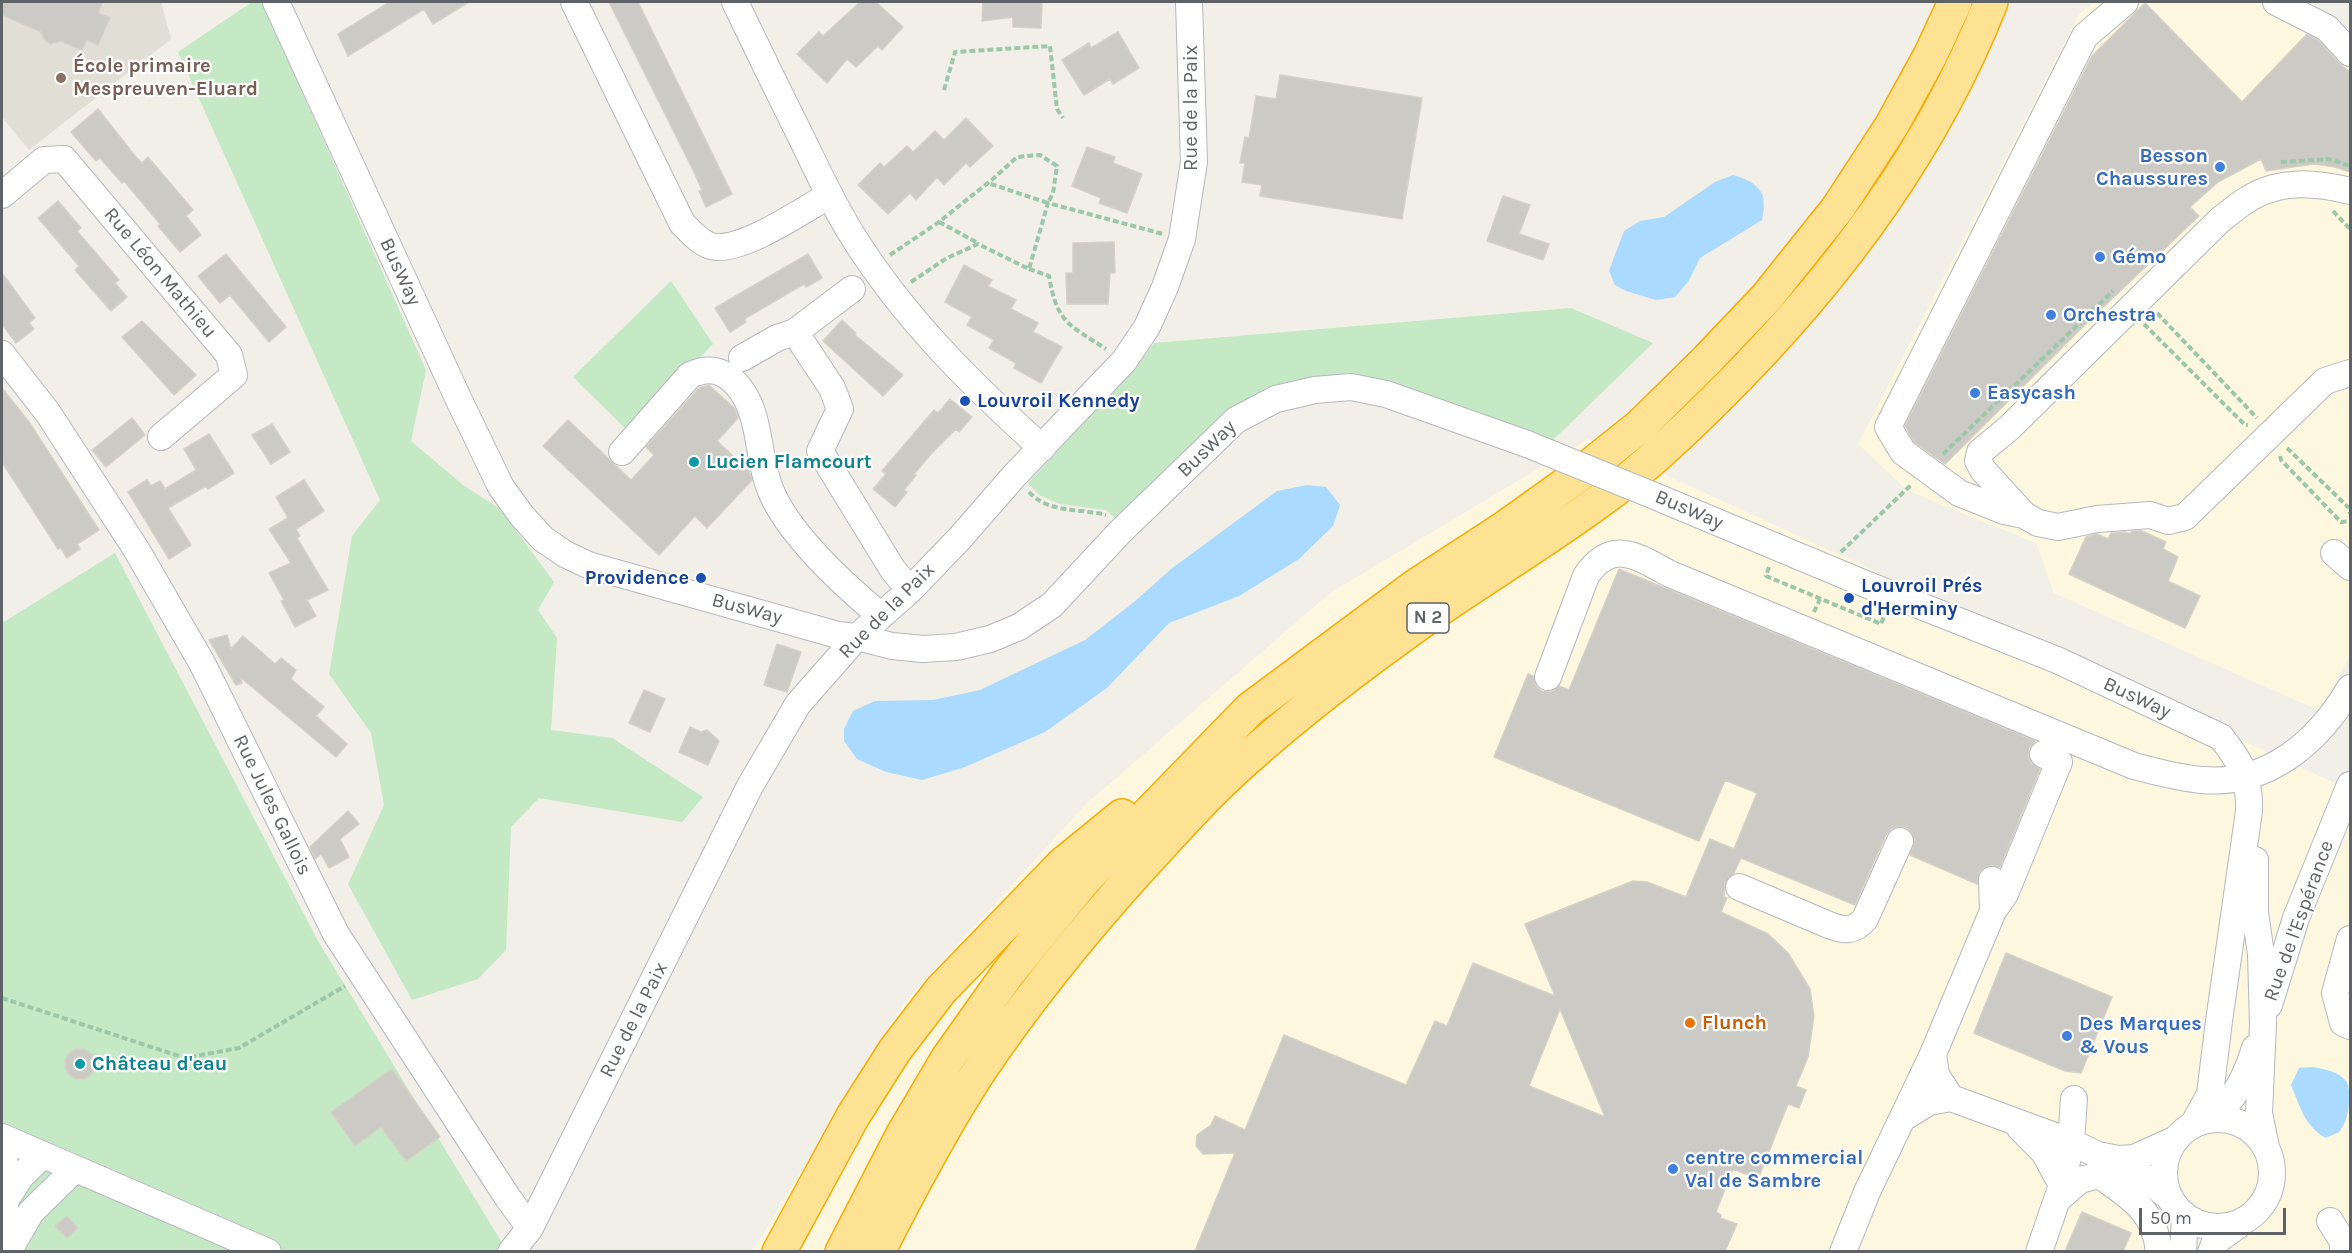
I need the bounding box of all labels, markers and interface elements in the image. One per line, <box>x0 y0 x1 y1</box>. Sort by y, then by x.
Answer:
street label: Rue de la Paix <box>1179 45 1203 171</box>
place label: École primaire Mespreuven-Eluard <box>73 54 258 101</box>
marker: École primaire Mespreuven-Eluard <box>54 71 68 85</box>
place label: Besson Chaussures <box>2096 144 2208 191</box>
marker: Besson Chaussures <box>2213 160 2227 174</box>
street label: Rue Léon Mathieu <box>99 203 221 343</box>
street label: BusWay <box>374 234 426 310</box>
place label: Gémo <box>2112 245 2166 269</box>
marker: Gémo <box>2093 250 2107 264</box>
place label: Orchestra <box>2063 303 2156 327</box>
marker: Orchestra <box>2044 308 2058 322</box>
place label: Easycash <box>1987 381 2076 405</box>
marker: Easycash <box>1968 386 1982 400</box>
place label: Louvroil Kennedy <box>977 389 1140 413</box>
marker: Louvroil Kennedy <box>958 394 972 408</box>
street label: BusWay <box>1173 415 1241 483</box>
place label: Lucien Flamcourt <box>706 450 872 474</box>
marker: Lucien Flamcourt <box>687 455 701 469</box>
street label: BusWay <box>1651 485 1727 535</box>
street label: Rue de la Paix <box>834 558 940 664</box>
place label: Providence <box>585 566 689 590</box>
marker: Providence <box>694 571 708 585</box>
place label: Louvroil Prés d'Herminy <box>1861 574 1983 621</box>
street label: BusWay <box>709 588 785 630</box>
marker: Louvroil Prés d'Herminy <box>1842 591 1856 605</box>
road number: N 2 <box>1407 603 1449 633</box>
street label: BusWay <box>2099 672 2175 724</box>
street label: Rue Jules Gallois <box>228 731 316 879</box>
street label: Rue de l'Espérance <box>2259 837 2339 1005</box>
street label: Rue de la Paix <box>595 958 673 1082</box>
place label: Flunch <box>1702 1011 1767 1035</box>
place label: Des Marques & Vous <box>2079 1012 2202 1059</box>
marker: Flunch <box>1683 1016 1697 1030</box>
marker: Des Marques & Vous <box>2060 1029 2074 1043</box>
place label: Château d'eau <box>92 1052 227 1076</box>
marker: Château d'eau <box>73 1057 87 1071</box>
place label: centre commercial Val de Sambre <box>1685 1146 1863 1193</box>
marker: centre commercial Val de Sambre <box>1666 1162 1680 1176</box>
scale bar <box>2142 1196 2289 1234</box>
text: 50 m <box>2150 1207 2192 1229</box>

